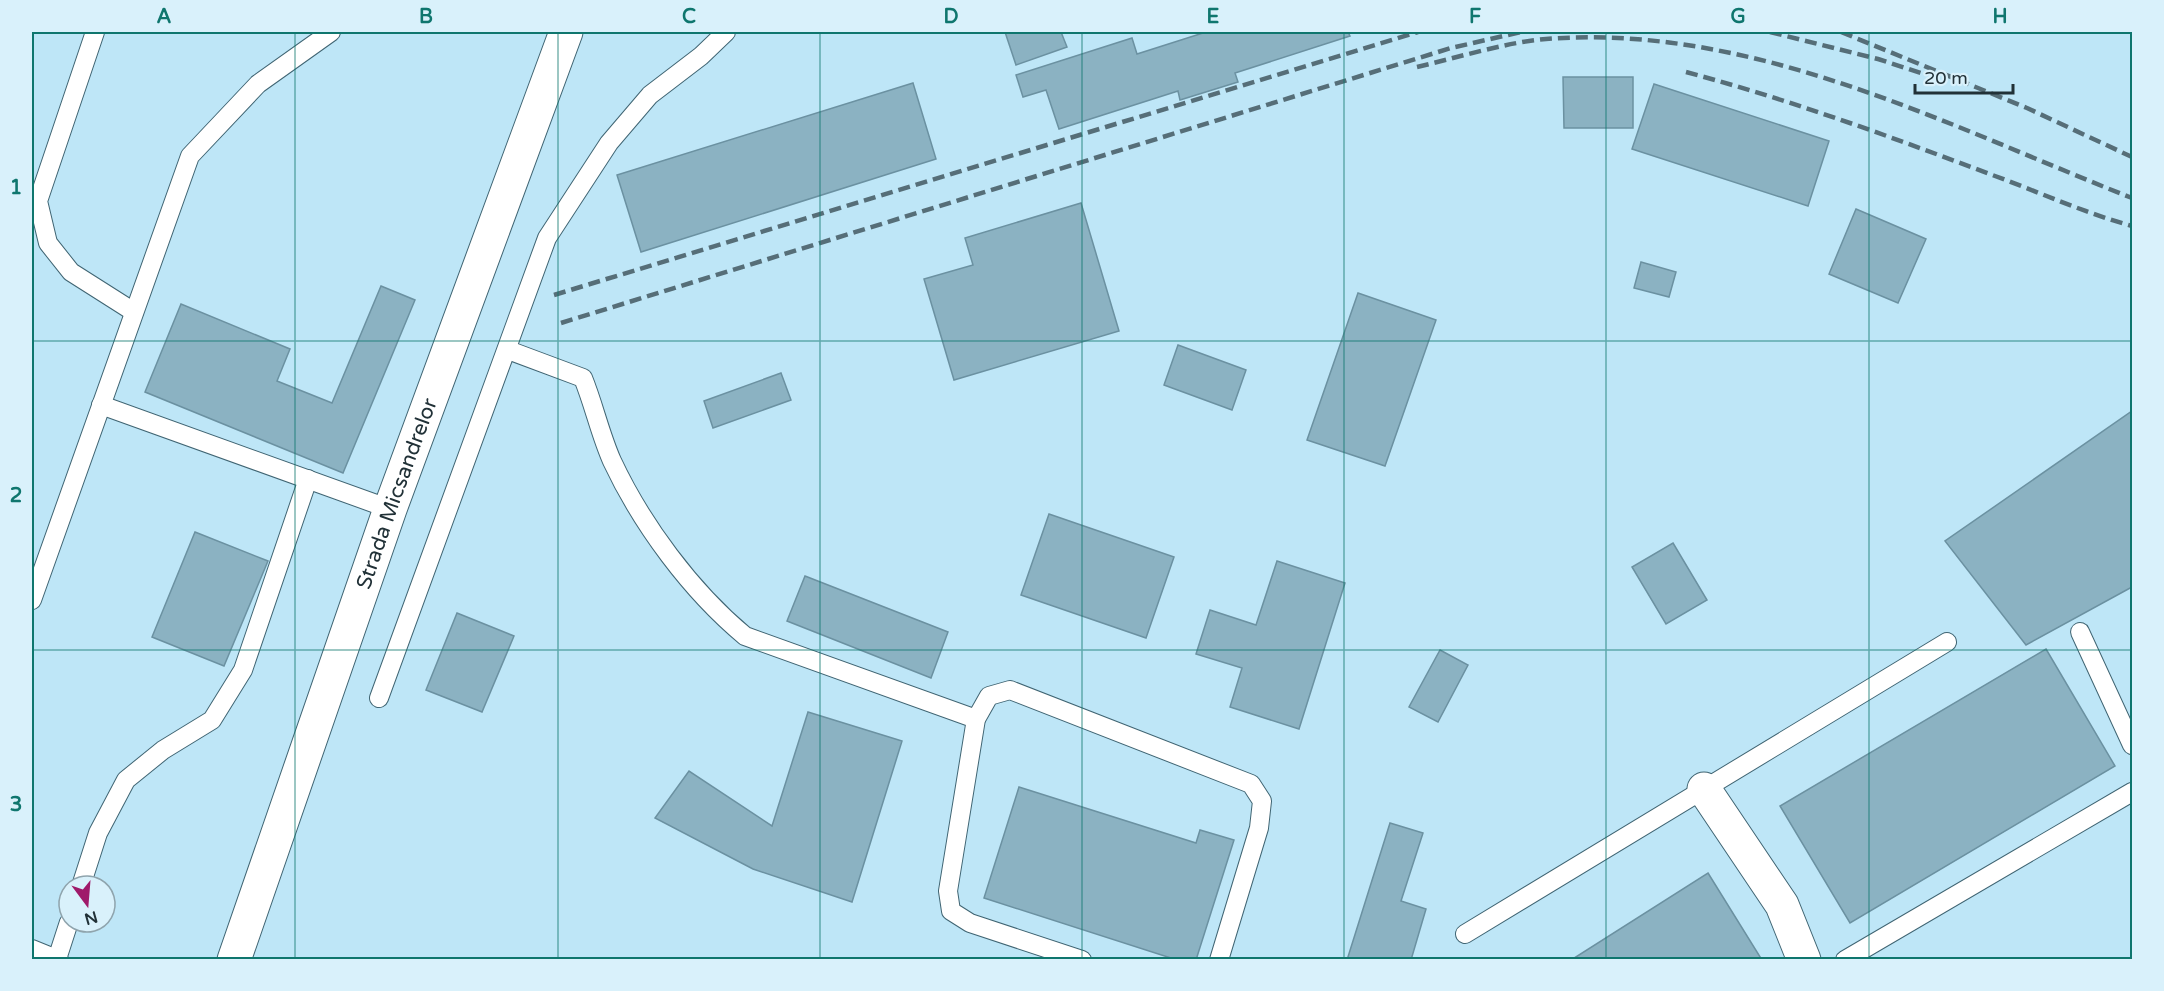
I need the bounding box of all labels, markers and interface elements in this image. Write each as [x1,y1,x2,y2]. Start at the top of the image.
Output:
text: A [157,5,172,29]
text: B [419,5,433,29]
text: C [682,5,696,29]
text: D [943,5,959,29]
text: E [1207,5,1220,29]
text: F [1469,5,1481,29]
text: G [1730,5,1746,29]
text: H [1992,5,2008,29]
scale bar [1915,57,2012,95]
text: 20 m [1924,67,1968,89]
text: 1 [10,176,22,200]
street label: Strada Micsandrelor [351,395,443,592]
text: 2 [10,484,22,508]
text: 3 [10,793,22,817]
north arrow [57,874,117,934]
text: N [82,906,100,929]

